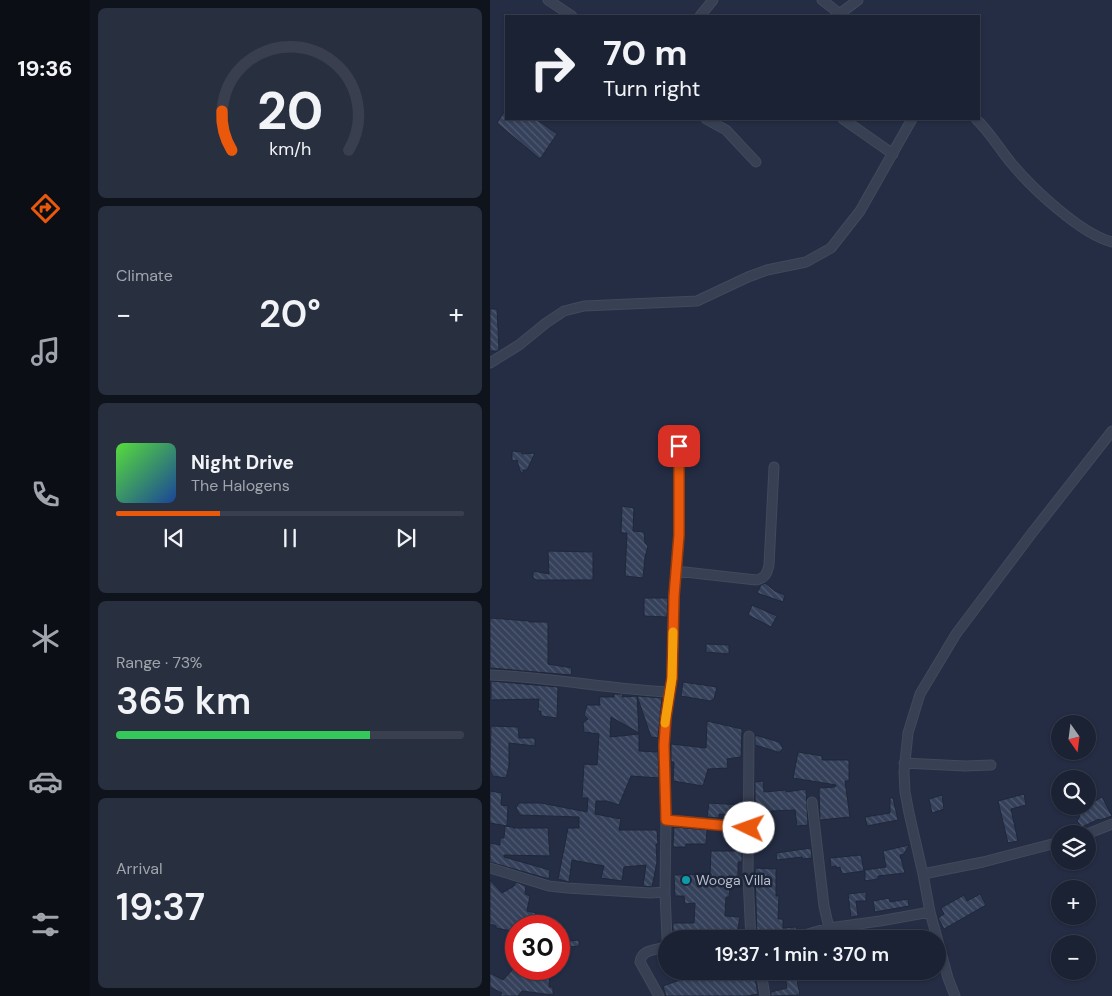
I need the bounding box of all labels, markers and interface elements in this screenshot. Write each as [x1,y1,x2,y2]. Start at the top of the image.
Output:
text: 70 m [603,30,687,76]
icon: right [520,35,585,100]
text: 19:36 [18,54,72,83]
text: Turn right [603,74,700,103]
text: 20 [257,77,323,145]
text: km/h [269,137,311,161]
icon: directions [28,191,63,226]
text: Climate [116,265,173,286]
text: 20° [259,289,321,339]
text: − [116,296,131,333]
text: + [449,296,464,333]
icon: music [28,334,63,369]
pin [658,425,700,467]
icon: arrive [665,432,693,460]
text: Night Drive [191,450,294,475]
text: The Halogens [191,475,290,496]
icon: phone [28,477,63,512]
icon: previous [160,524,188,552]
icon: pause [276,524,304,552]
icon: next [392,524,420,552]
icon: climate [28,621,63,656]
text: Range · 73% [116,652,202,673]
text: 365 km [116,676,251,726]
north arrow [1051,715,1096,760]
map controls [1051,715,1096,980]
icon: car [28,764,63,799]
button: search [1051,770,1096,815]
position arrow [722,801,774,853]
button: layers [1051,825,1096,870]
text: Arrival [116,858,163,879]
place label: Wooga Villa [696,871,771,889]
marker: Wooga Villa [680,874,692,886]
button: + [1051,880,1096,925]
text: 19:37 [116,882,205,932]
icon: filters [28,907,63,942]
speed limit sign: 30 [505,915,570,980]
button: − [1051,935,1096,980]
text: 19:37 · 1 min · 370 m [715,942,889,967]

